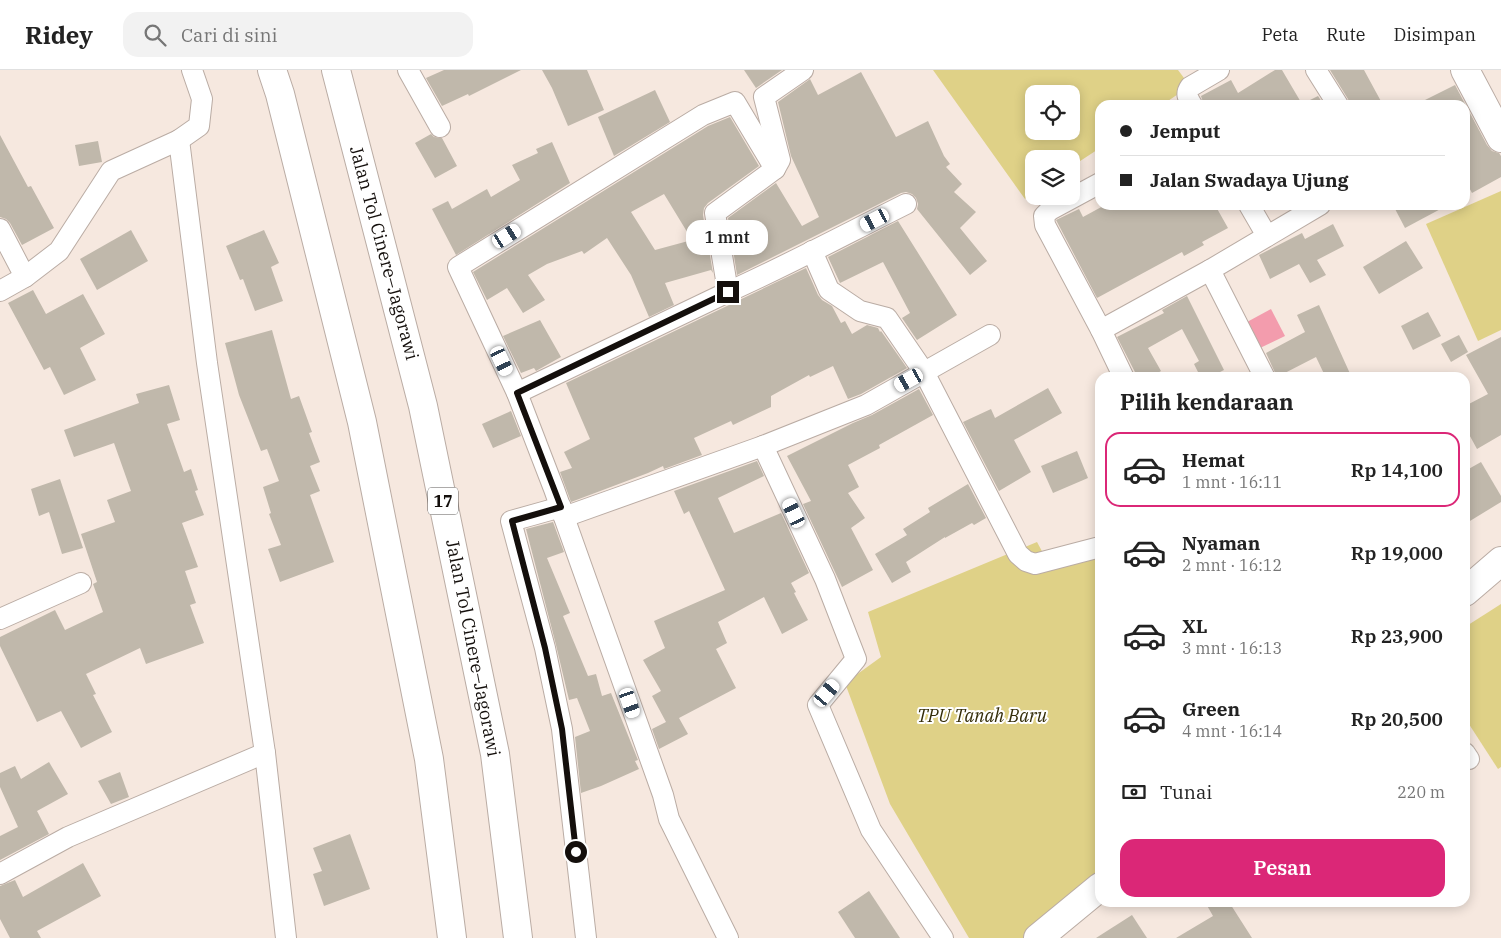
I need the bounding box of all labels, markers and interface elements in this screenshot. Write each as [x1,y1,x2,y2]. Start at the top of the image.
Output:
search box [123,12,473,57]
text: Ridey [25,19,93,51]
icon: search [141,21,169,49]
text: Cari di sini [181,23,278,47]
text: Peta [1262,23,1298,46]
text: Rute [1326,23,1365,46]
text: Disimpan [1393,23,1476,46]
map controls [1025,85,1080,205]
button: locate [1025,85,1080,140]
text: Jemput [1150,119,1220,143]
street label: Jalan Tol Cinere–Jagorawi [345,143,424,363]
button: layers [1025,150,1080,205]
text: Jalan Swadaya Ujung [1150,168,1349,192]
car [858,207,891,233]
callout: 1 mnt [687,220,769,254]
car [490,222,523,250]
text: 1 mnt [704,227,750,247]
route end [717,281,739,303]
car [488,344,515,378]
car [892,366,925,394]
text: Pilih kendaraan [1120,387,1294,416]
icon: car [1122,447,1167,492]
text: Hemat [1182,448,1245,472]
text: Rp 14,100 [1351,458,1443,482]
text: 1 mnt · 16:11 [1182,472,1282,492]
road number: 17 [428,488,458,514]
car [780,496,807,530]
icon: car [1122,530,1167,575]
text: Nyaman [1182,531,1260,555]
street label: Jalan Tol Cinere–Jagorawi [441,537,506,759]
text: Rp 19,000 [1351,541,1443,565]
text: 2 mnt · 16:12 [1182,555,1282,575]
icon: car [1122,613,1167,658]
text: XL [1182,614,1208,638]
text: Rp 23,900 [1351,624,1443,648]
text: 3 mnt · 16:13 [1182,638,1282,658]
car [811,677,842,709]
car [618,686,641,720]
icon: car [1122,696,1167,741]
text: Green [1182,697,1240,721]
park label: TPU Tanah Baru [917,704,1048,727]
text: Rp 20,500 [1351,707,1443,731]
text: 4 mnt · 16:14 [1182,721,1282,741]
icon: cash [1120,778,1148,806]
text: Tunai [1160,780,1212,804]
text: 220 m [1397,782,1445,802]
button: Pesan [1120,839,1445,897]
route start [565,841,587,863]

